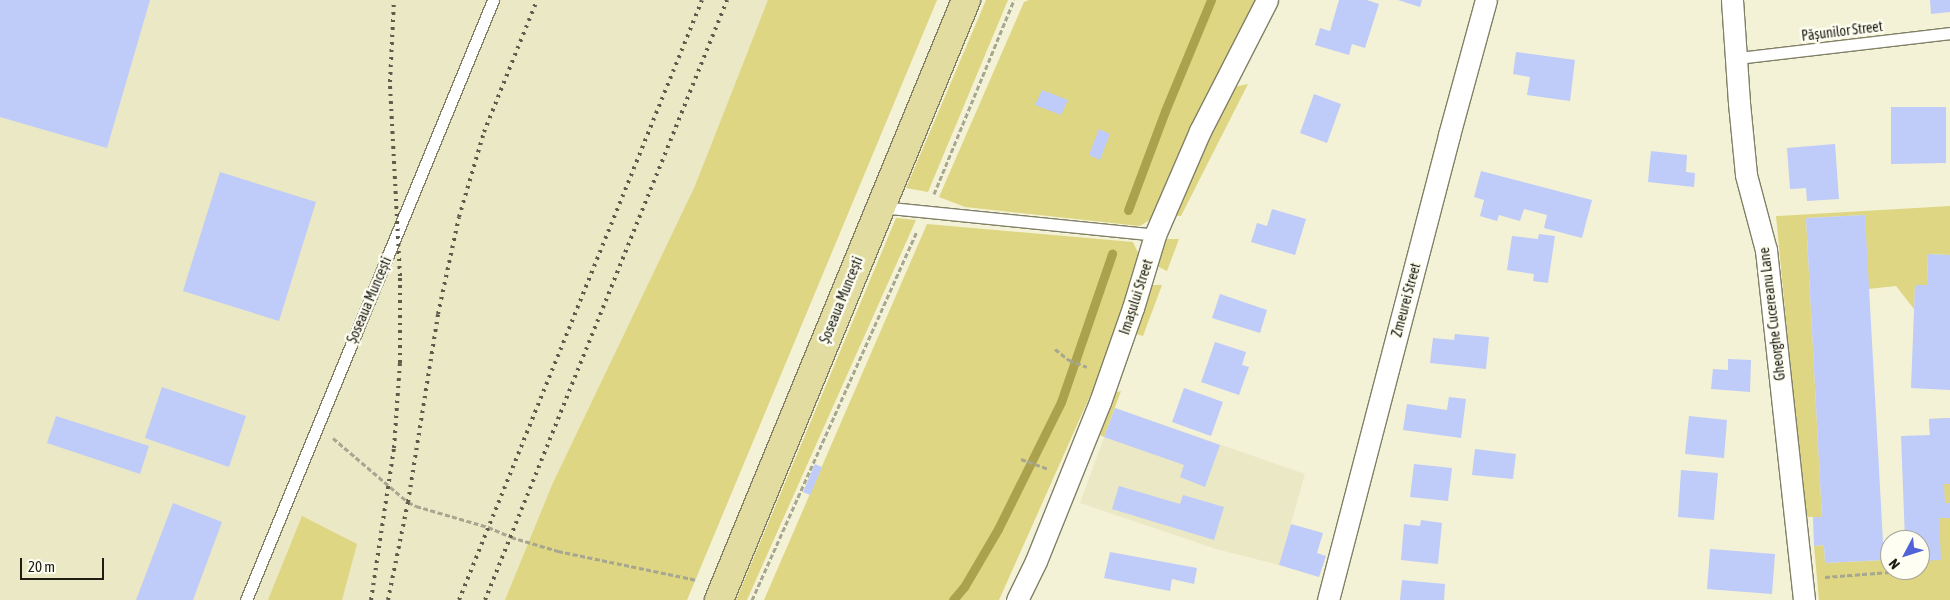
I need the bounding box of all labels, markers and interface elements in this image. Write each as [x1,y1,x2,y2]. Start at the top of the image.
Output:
street label: Pășunilor Street [1800,18,1884,44]
street label: Gheorghe Cucereanu Lane [1755,246,1789,382]
street label: Șoseaua Muncești [343,254,395,346]
street label: Șoseaua Muncești [816,254,866,346]
street label: Imașului Street [1116,257,1156,337]
street label: Zmeurei Street [1388,261,1424,339]
north arrow [1880,530,1930,580]
scale bar [22,548,106,580]
text: N [1885,556,1903,572]
text: 20 m [28,558,55,575]

